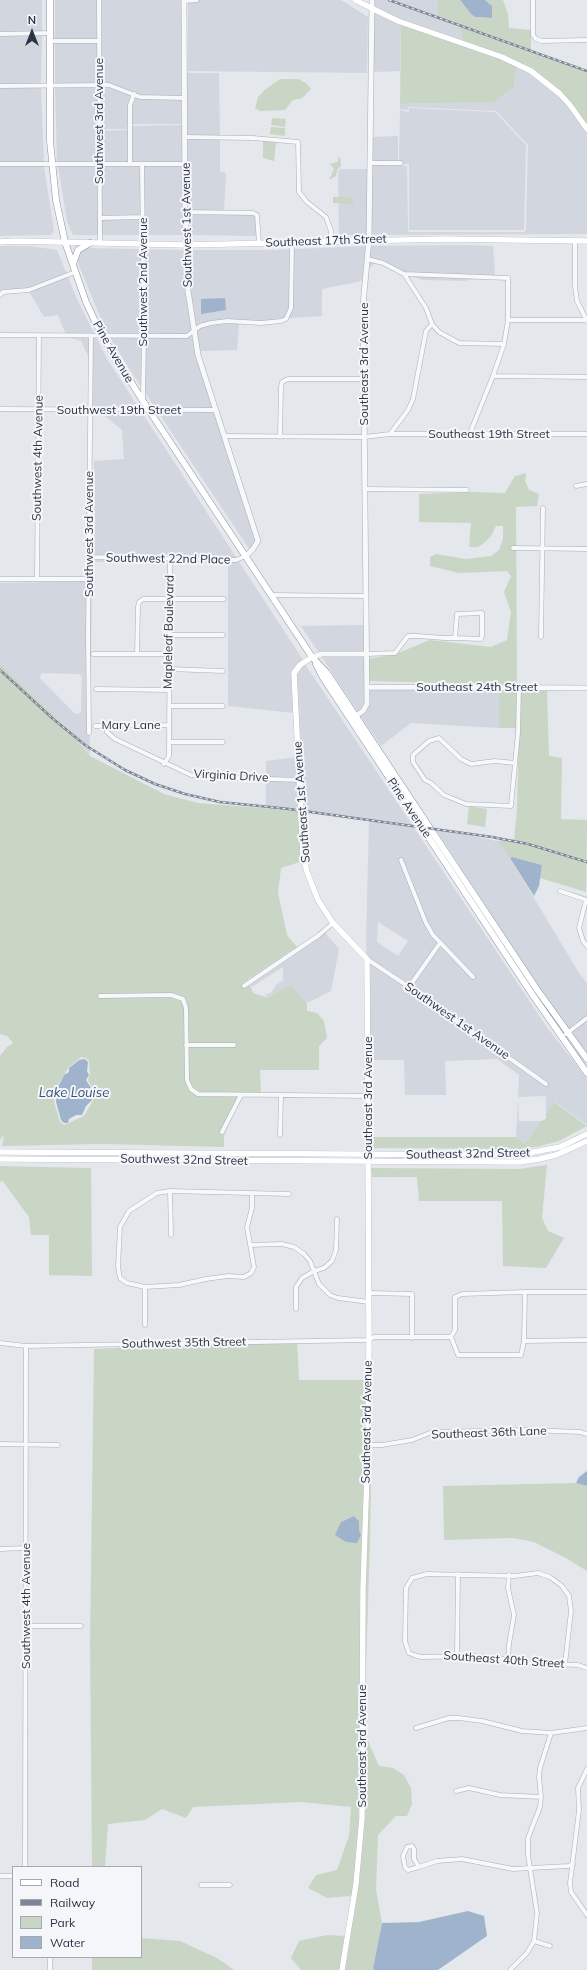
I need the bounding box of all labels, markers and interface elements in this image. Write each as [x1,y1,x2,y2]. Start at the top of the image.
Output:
north arrow [12,12,52,52]
text: N [28,13,36,27]
street label: Southwest 3rd Avenue [92,58,106,184]
street label: Southwest 1st Avenue [179,163,195,287]
street label: Southwest 2nd Avenue [136,218,150,346]
street label: Southeast 17th Street [265,232,387,250]
street label: Southeast 3rd Avenue [357,302,371,426]
street label: Pine Avenue [89,318,137,386]
street label: Southwest 4th Avenue [30,395,46,521]
street label: Southwest 19th Street [57,403,181,417]
street label: Southeast 19th Street [428,427,550,441]
street label: Southwest 3rd Avenue [82,471,96,597]
street label: Southwest 22nd Place [106,551,230,567]
street label: Mapleleaf Boulevard [161,575,177,689]
street label: Southeast 24th Street [416,680,538,694]
street label: Mary Lane [101,718,161,732]
street label: Southeast 1st Avenue [291,741,313,863]
street label: Virginia Drive [193,767,269,785]
street label: Pine Avenue [384,775,434,841]
street label: Southwest 1st Avenue [402,979,512,1063]
street label: Southeast 3rd Avenue [361,1036,375,1160]
water label: Lake Louise [39,1085,109,1101]
street label: Southeast 32nd Street [406,1146,530,1162]
street label: Southwest 32nd Street [120,1152,248,1168]
street label: Southwest 35th Street [122,1335,246,1351]
street label: Southeast 3rd Avenue [359,1360,375,1484]
street label: Southeast 36th Lane [431,1424,547,1442]
street label: Southwest 4th Avenue [19,1543,33,1669]
street label: Southeast 40th Street [443,1649,565,1671]
street label: Southeast 3rd Avenue [355,1684,369,1808]
legend [12,1866,142,1958]
text: Road [50,1875,79,1890]
text: Railway [50,1895,95,1910]
text: Park [50,1915,75,1930]
text: Water [50,1935,85,1950]

